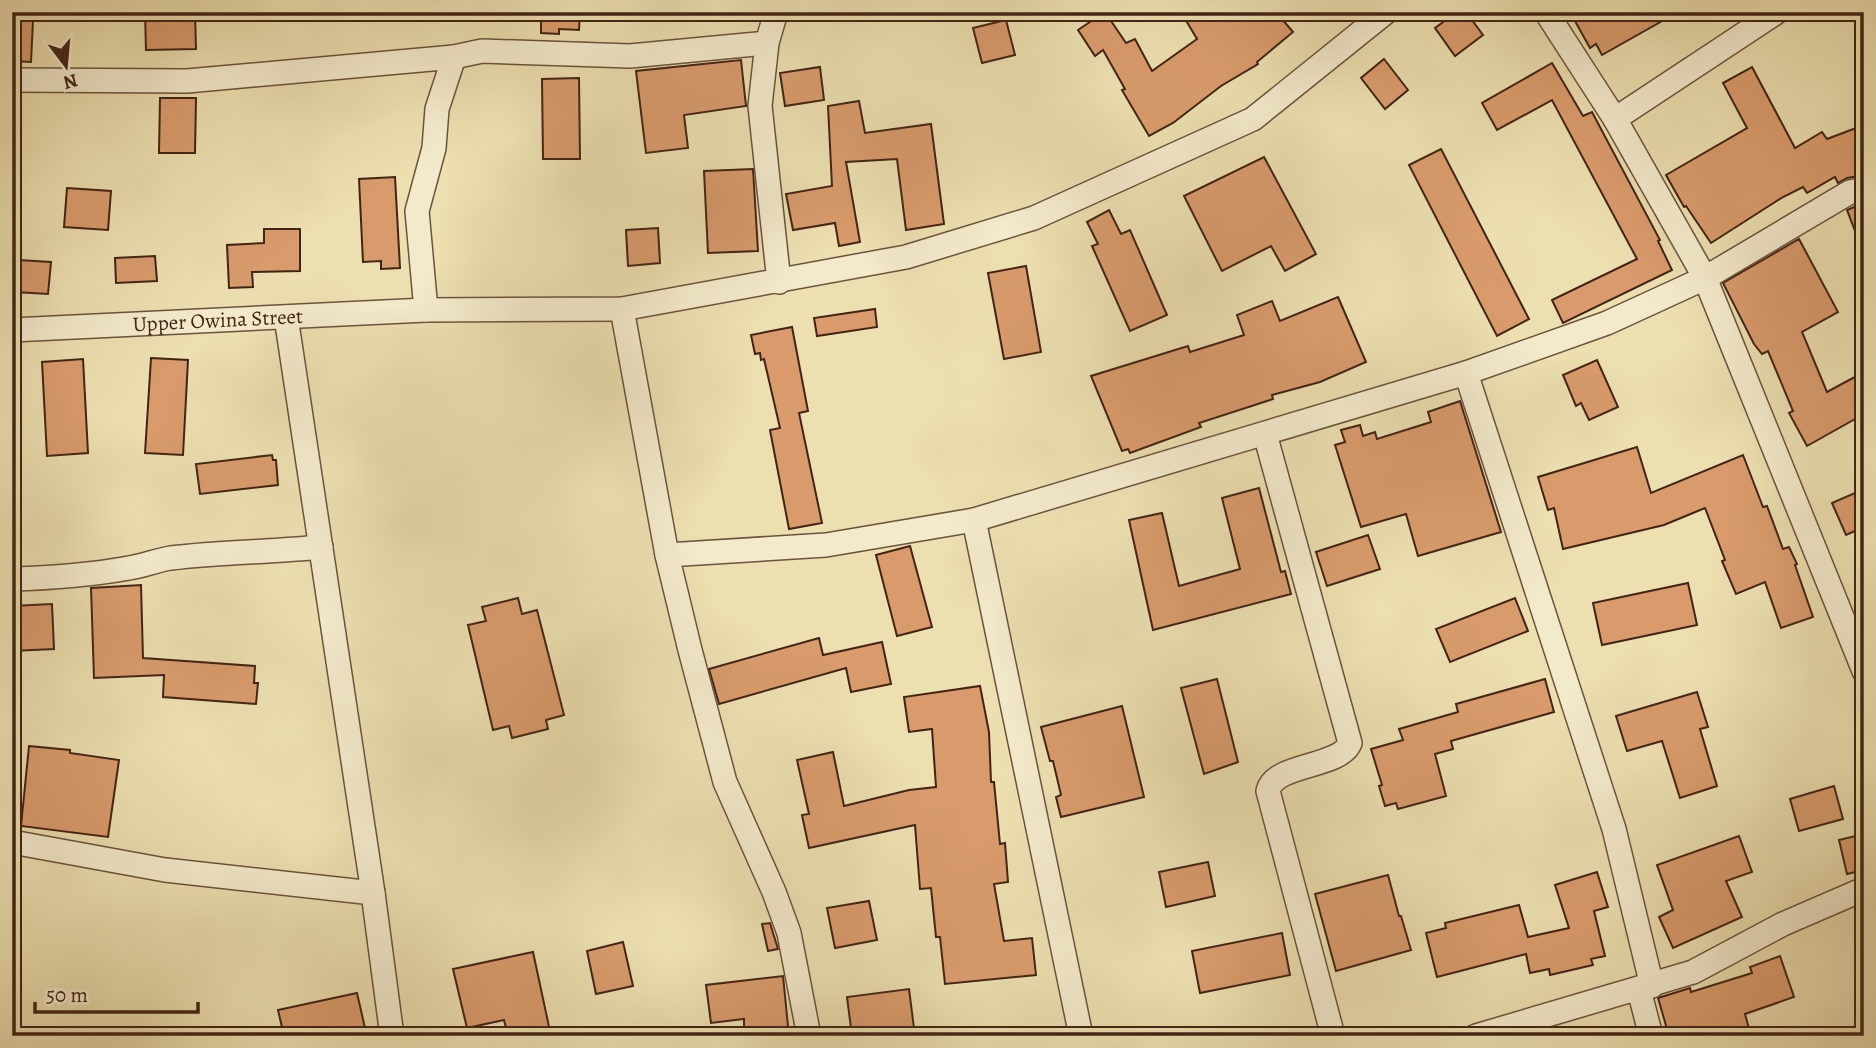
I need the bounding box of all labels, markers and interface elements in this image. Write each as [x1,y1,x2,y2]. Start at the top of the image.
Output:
north arrow [32,32,102,102]
text: N [60,67,81,96]
street label: Upper Owina Street [132,302,304,338]
scale bar [35,971,198,1015]
text: 50 m [46,981,88,1009]

